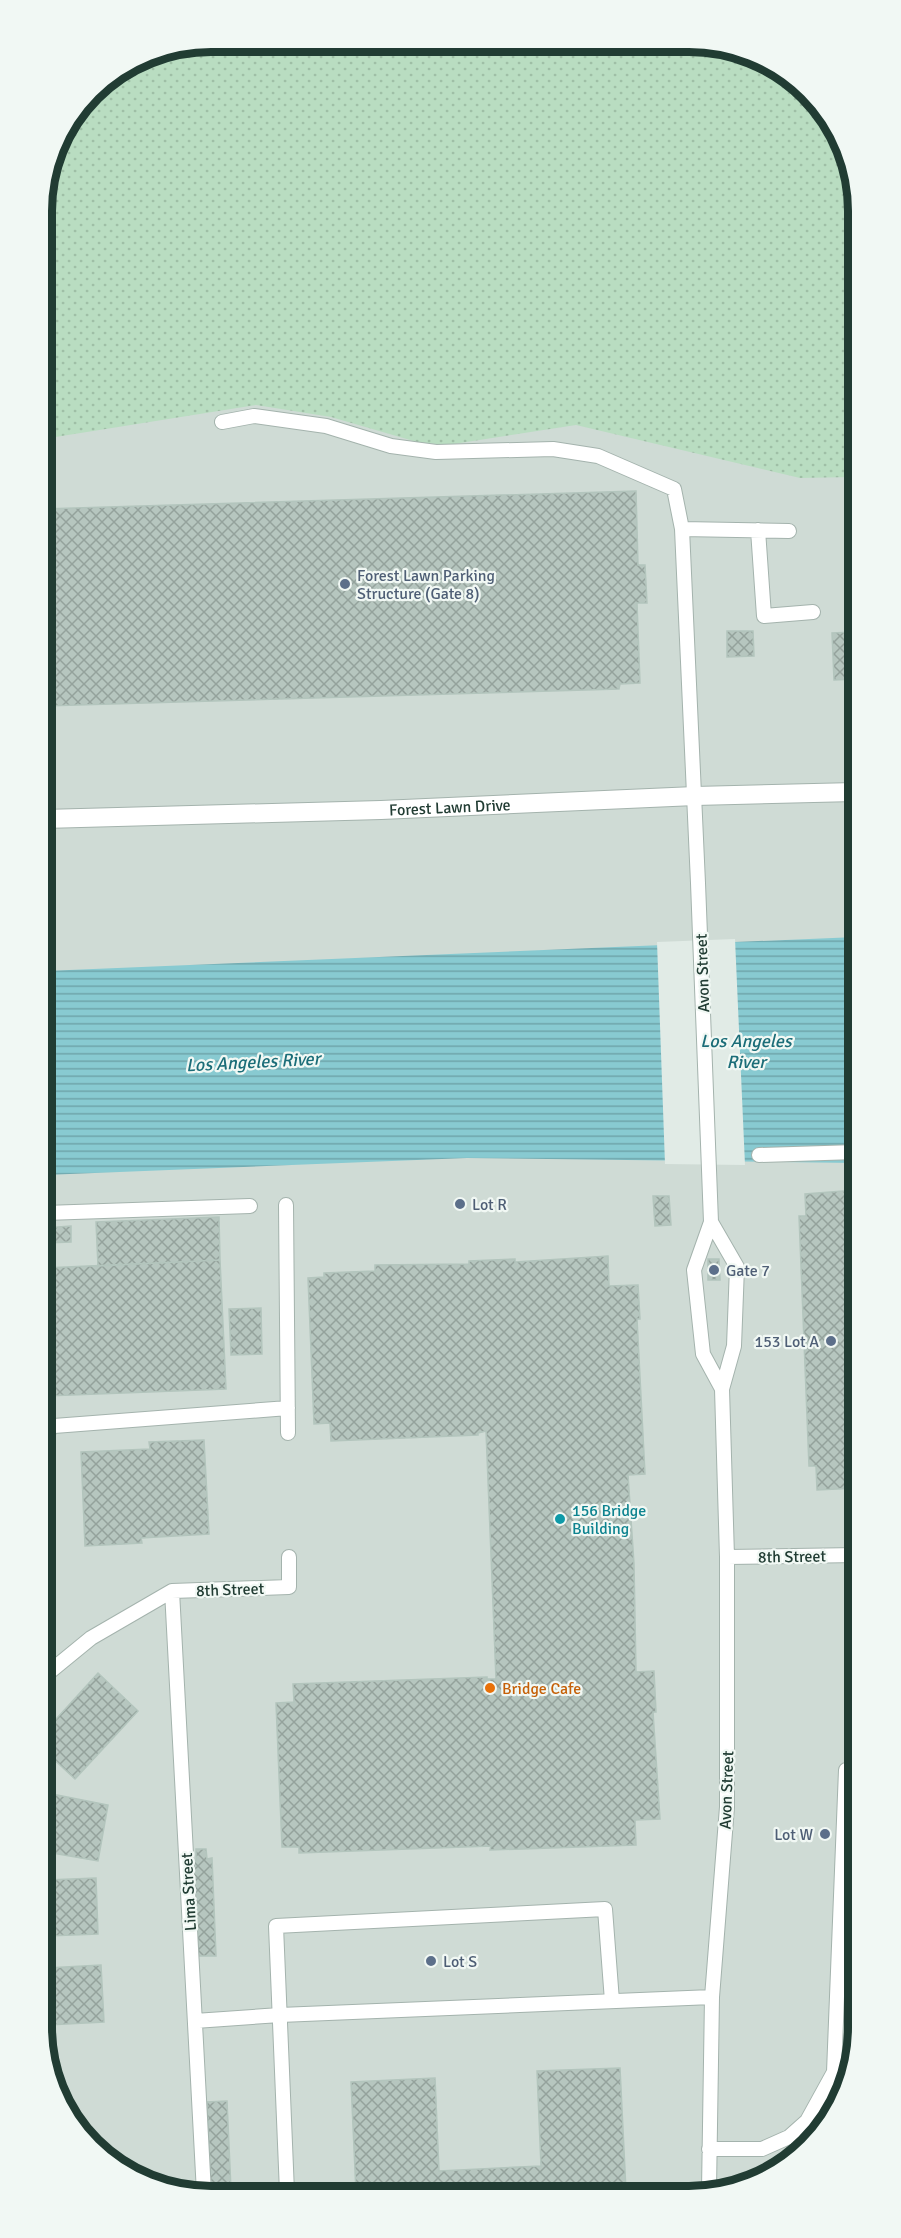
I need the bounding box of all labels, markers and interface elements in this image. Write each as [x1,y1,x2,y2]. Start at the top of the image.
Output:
place label: Forest Lawn Parking Structure (Gate 8) [357,566,495,604]
marker: Forest Lawn Parking Structure (Gate 8) [338,577,352,591]
street label: Forest Lawn Drive [389,795,511,821]
street label: Avon Street [692,933,714,1013]
water label: Los Angeles River [700,1030,794,1073]
water label: Los Angeles River [185,1047,323,1077]
place label: Lot R [472,1195,507,1215]
marker: Lot R [453,1197,467,1211]
place label: Gate 7 [726,1261,770,1281]
marker: Gate 7 [707,1263,721,1277]
place label: 153 Lot A [755,1332,819,1352]
marker: 153 Lot A [824,1334,838,1348]
place label: 156 Bridge Building [572,1501,646,1539]
marker: 156 Bridge Building [553,1512,567,1526]
street label: 8th Street [758,1546,827,1568]
street label: 8th Street [196,1579,265,1601]
place label: Bridge Cafe [502,1679,581,1699]
marker: Bridge Cafe [483,1681,497,1695]
street label: Avon Street [716,1750,738,1830]
place label: Lot W [774,1825,813,1845]
marker: Lot W [818,1827,832,1841]
street label: Lima Street [177,1852,201,1932]
place label: Lot S [443,1952,477,1972]
marker: Lot S [424,1954,438,1968]

